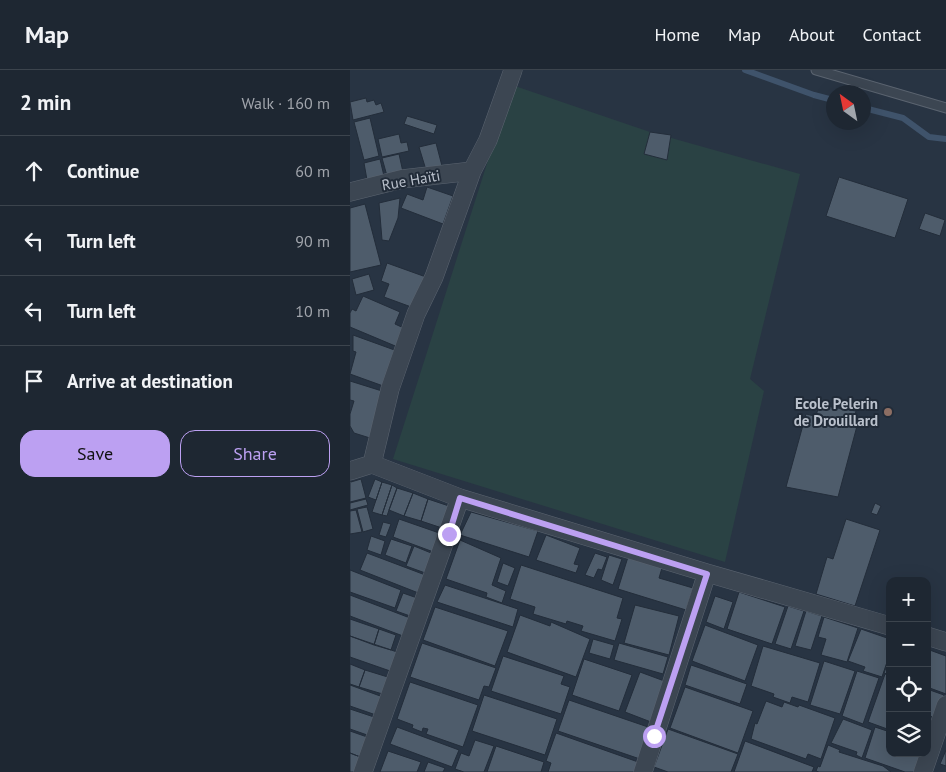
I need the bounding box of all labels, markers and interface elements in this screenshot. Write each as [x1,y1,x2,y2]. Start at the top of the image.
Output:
text: Map [25,19,69,50]
text: Home [654,23,700,46]
text: Map [728,23,761,46]
text: About [789,23,835,46]
text: Contact [863,23,921,46]
north arrow [826,85,871,130]
text: 2 min [20,89,71,116]
text: Walk · 160 m [241,93,330,113]
icon: ahead [20,157,48,185]
text: Continue [67,159,139,183]
text: 60 m [295,161,330,181]
street label: Rue Haïti [380,166,442,194]
icon: left [20,227,48,255]
text: Turn left [67,229,136,253]
text: 90 m [295,231,330,251]
icon: left [20,297,48,325]
text: Turn left [67,299,136,323]
text: 10 m [295,301,330,321]
icon: arrive [20,367,48,395]
text: Arrive at destination [67,369,233,393]
place label: Ecole Pelerin de Drouillard [794,394,878,430]
marker: Ecole Pelerin de Drouillard [882,406,894,418]
button: Save [20,430,170,477]
button: Share [180,430,330,477]
route end [438,523,461,546]
map controls [886,577,931,757]
button: + [886,577,931,622]
button: − [886,622,931,667]
button: locate [886,667,931,712]
button: layers [886,712,931,757]
route start [643,725,666,748]

